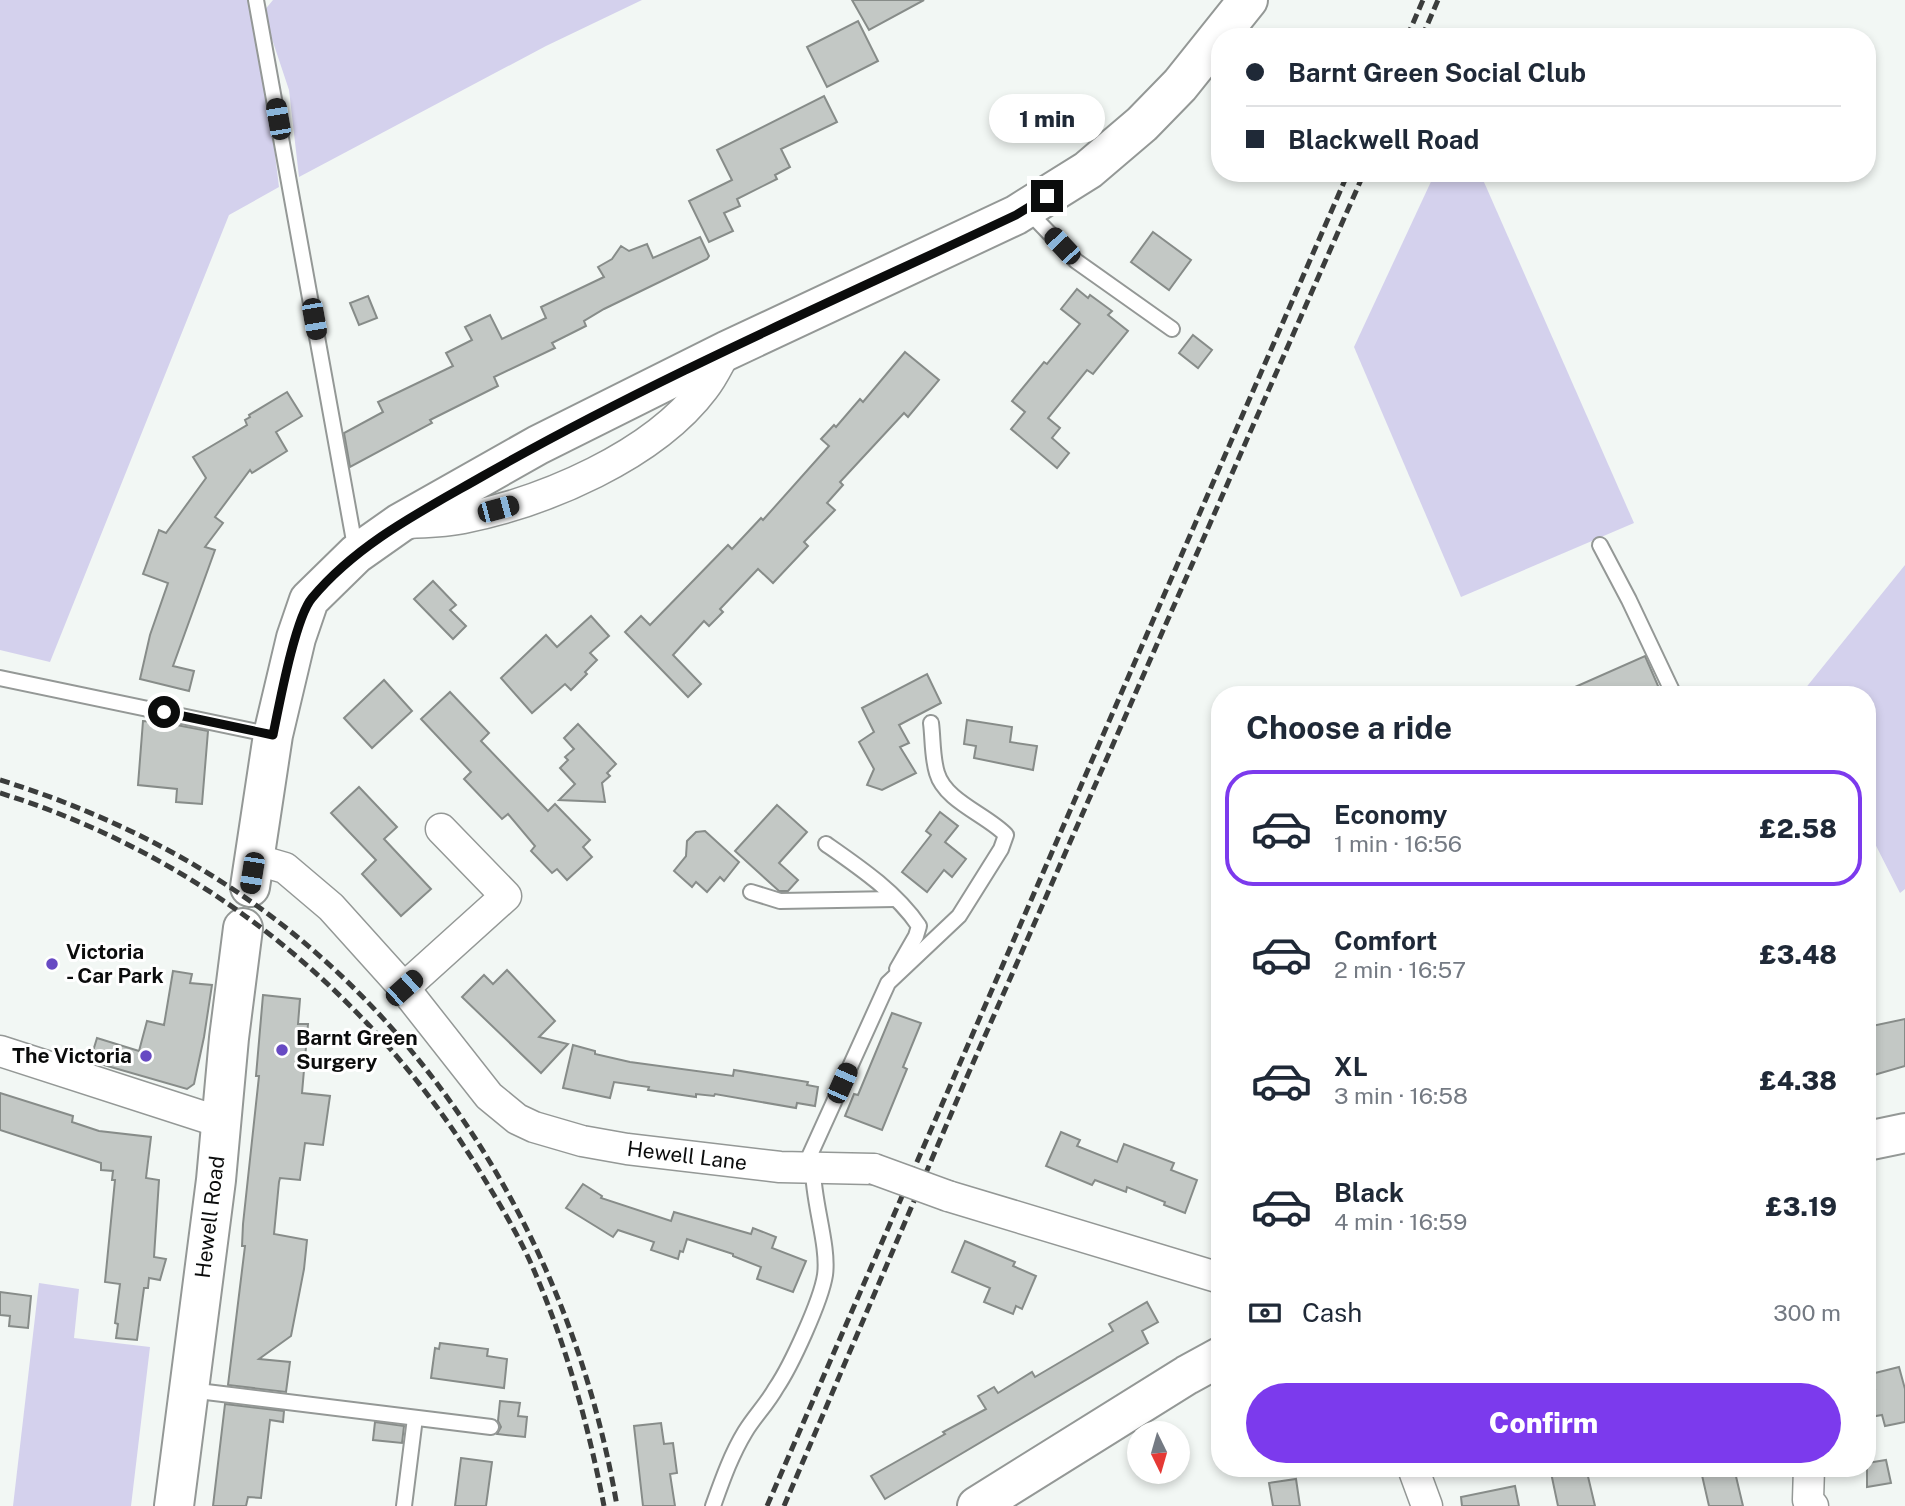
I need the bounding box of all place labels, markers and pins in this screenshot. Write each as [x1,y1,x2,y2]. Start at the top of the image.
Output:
place label: Victoria - Car Park [66,939,164,988]
marker: Victoria - Car Park [44,956,60,972]
place label: Barnt Green Surgery [296,1025,418,1074]
marker: Barnt Green Surgery [274,1042,290,1058]
place label: The Victoria [12,1043,132,1068]
marker: The Victoria [138,1048,154,1064]

